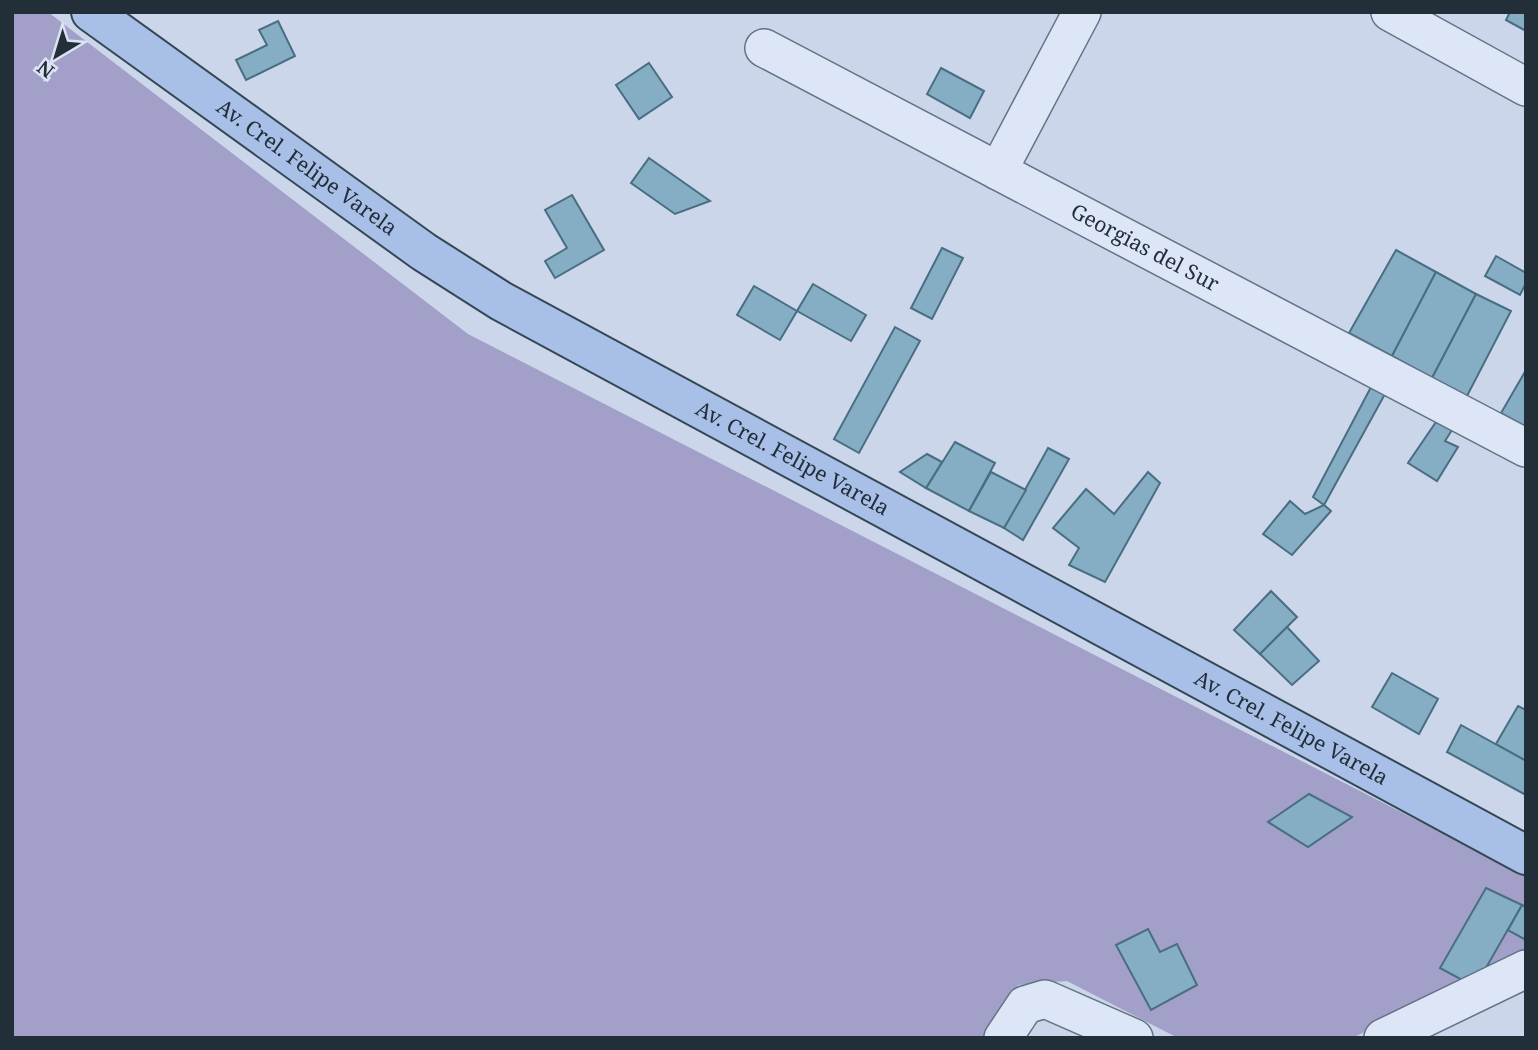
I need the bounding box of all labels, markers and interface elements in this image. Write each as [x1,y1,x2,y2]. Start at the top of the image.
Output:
north arrow [21,21,91,91]
text: N [32,55,59,84]
street label: Av. Crel. Felipe Varela [211,92,403,241]
street label: Georgias del Sur [1066,196,1224,298]
street label: Av. Crel. Felipe Varela [691,394,895,521]
street label: Av. Crel. Felipe Varela [1190,664,1393,791]

